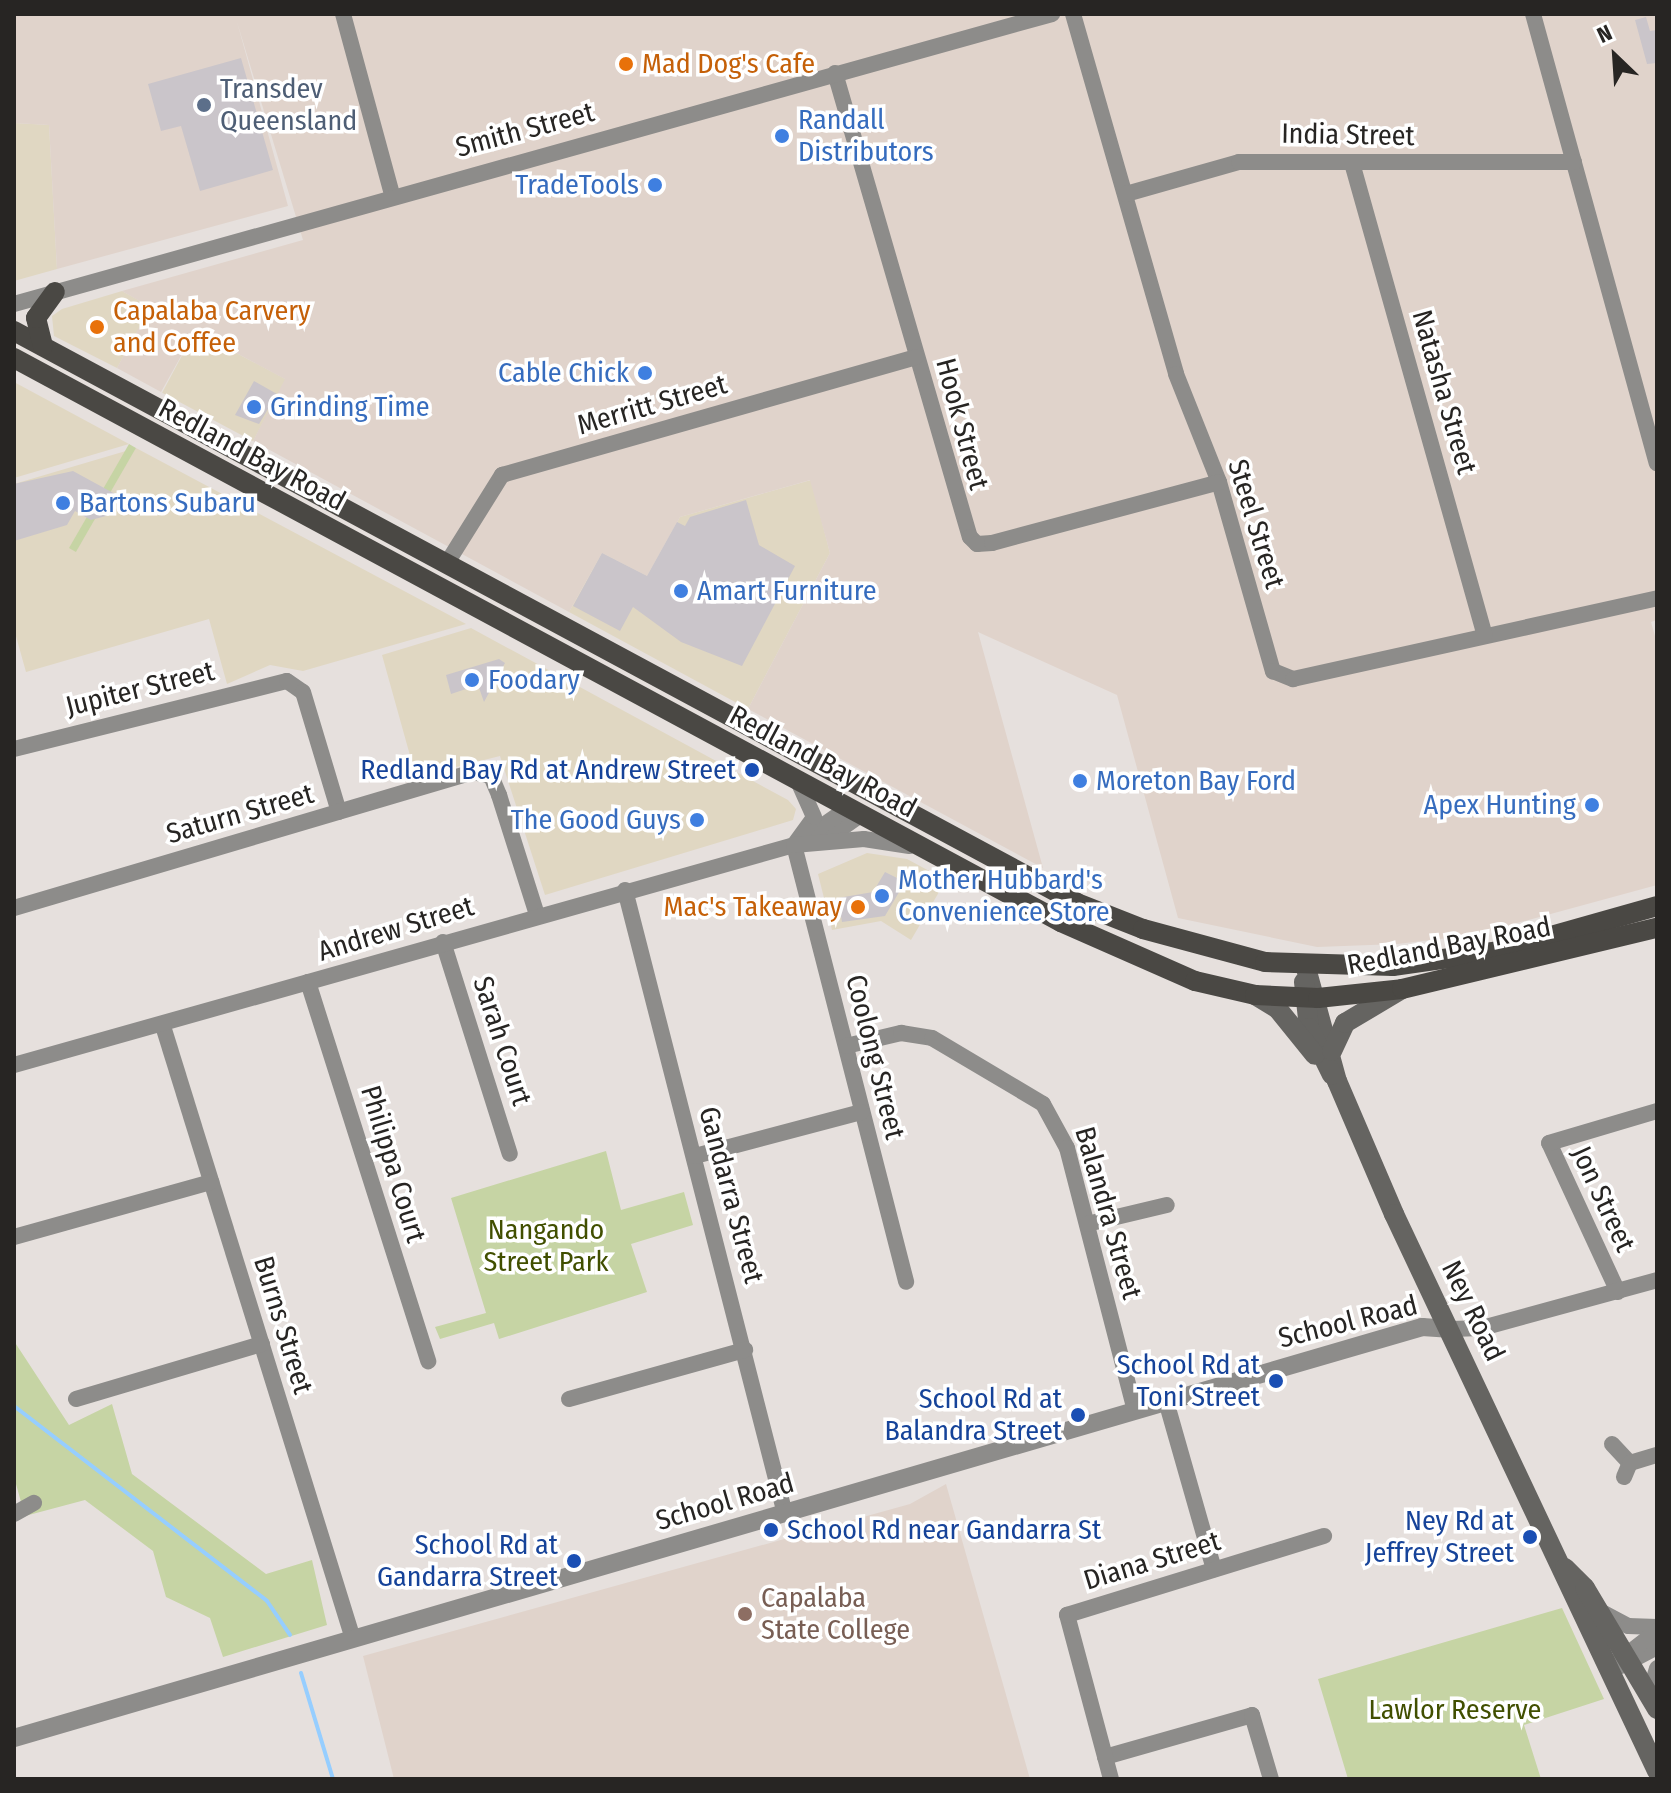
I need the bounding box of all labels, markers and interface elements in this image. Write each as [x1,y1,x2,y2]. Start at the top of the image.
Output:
north arrow [1575,16,1655,96]
text: N [1593,19,1616,49]
place label: Mad Dog's Cafe [642,47,815,81]
marker: Mad Dog's Cafe [617,55,635,73]
place label: Transdev Queensland [220,72,357,138]
street label: Smith Street [452,95,598,165]
marker: Transdev Queensland [195,96,213,114]
place label: Randall Distributors [798,103,934,169]
street label: India Street [1281,117,1415,153]
marker: Randall Distributors [773,127,791,145]
place label: TradeTools [515,168,639,202]
marker: TradeTools [646,176,664,194]
place label: Capalaba Carvery and Coffee [113,294,311,360]
street label: Natasha Street [1405,306,1483,478]
marker: Capalaba Carvery and Coffee [88,318,106,336]
street label: Hook Street [928,354,996,494]
place label: Cable Chick [498,356,629,390]
marker: Cable Chick [636,364,654,382]
street label: Merritt Street [573,368,731,442]
place label: Grinding Time [270,390,430,424]
street label: Redland Bay Road [153,392,351,518]
marker: Grinding Time [245,398,263,416]
street label: Steel Street [1220,455,1292,593]
place label: Bartons Subaru [79,486,256,520]
marker: Bartons Subaru [54,494,72,512]
place label: Amart Furniture [697,574,877,608]
marker: Amart Furniture [672,582,690,600]
street label: Jupiter Street [62,654,218,724]
place label: Foodary [488,663,580,697]
marker: Foodary [463,671,481,689]
street label: Redland Bay Road [724,699,922,825]
place label: Redland Bay Rd at Andrew Street [360,753,736,787]
marker: Redland Bay Rd at Andrew Street [743,761,761,779]
place label: Moreton Bay Ford [1096,764,1296,798]
marker: Moreton Bay Ford [1071,772,1089,790]
street label: Saturn Street [163,777,317,851]
place label: Apex Hunting [1423,788,1576,822]
marker: Apex Hunting [1583,796,1601,814]
place label: The Good Guys [511,803,681,837]
marker: The Good Guys [688,811,706,829]
place label: Mother Hubbard's Convenience Store [898,863,1110,929]
marker: Mother Hubbard's Convenience Store [873,887,891,905]
street label: Andrew Street [314,889,478,969]
place label: Mac's Takeaway [663,890,842,924]
marker: Mac's Takeaway [849,898,867,916]
street label: Redland Bay Road [1344,910,1554,982]
street label: Coolong Street [838,971,912,1143]
street label: Sarah Court [465,972,539,1110]
street label: Philippa Court [353,1082,433,1246]
street label: Gandarra Street [691,1103,771,1287]
street label: Balandra Street [1067,1123,1149,1303]
street label: Jon Street [1564,1141,1642,1257]
park label: Nangando Street Park [483,1213,609,1279]
street label: Burns Street [246,1252,320,1398]
street label: Ney Road [1434,1255,1512,1367]
street label: School Road [1275,1289,1421,1355]
place label: School Rd at Toni Street [1117,1348,1260,1414]
marker: School Rd at Toni Street [1267,1372,1285,1390]
place label: School Rd at Balandra Street [884,1382,1062,1448]
marker: School Rd at Balandra Street [1069,1406,1087,1424]
street label: School Road [652,1466,798,1538]
place label: Ney Rd at Jeffrey Street [1365,1504,1514,1570]
place label: School Rd near Gandarra St [787,1513,1101,1547]
marker: School Rd near Gandarra St [762,1521,780,1539]
street label: Diana Street [1080,1524,1224,1598]
place label: School Rd at Gandarra Street [377,1528,558,1594]
marker: Ney Rd at Jeffrey Street [1521,1528,1539,1546]
marker: School Rd at Gandarra Street [565,1552,583,1570]
place label: Capalaba State College [761,1581,910,1647]
marker: Capalaba State College [736,1605,754,1623]
park label: Lawlor Reserve [1369,1693,1541,1727]

